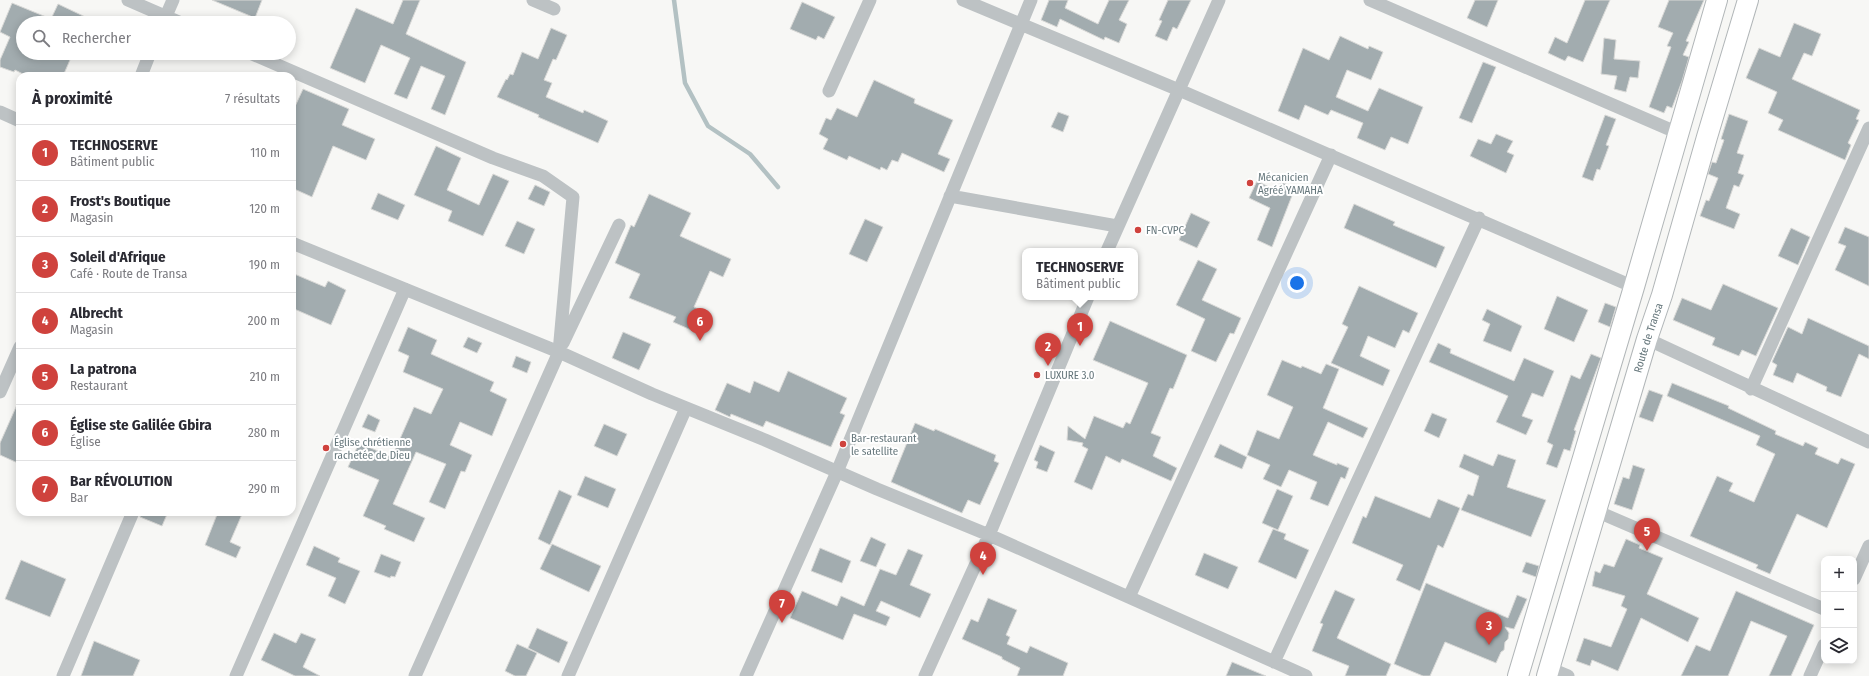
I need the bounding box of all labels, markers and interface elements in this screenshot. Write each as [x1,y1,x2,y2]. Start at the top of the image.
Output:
search box [16,16,296,60]
icon: search [30,27,52,49]
text: Rechercher [62,29,131,47]
text: À proximité [32,88,113,109]
text: 7 résultats [225,91,280,106]
text: TECHNOSERVE [70,136,158,154]
text: 1 [42,145,48,160]
text: 110 m [250,145,280,160]
text: Bâtiment public [70,154,155,169]
place label: Mécanicien Agréé YAMAHA [1258,171,1323,197]
marker: Mécanicien Agréé YAMAHA [1245,178,1255,188]
text: Frost's Boutique [70,192,171,210]
text: 2 [42,201,48,216]
text: 120 m [249,201,280,216]
text: Magasin [70,210,113,225]
place label: FN-CVPC [1146,224,1184,237]
marker: FN-CVPC [1133,225,1143,235]
text: Soleil d'Afrique [70,248,166,266]
popup [1022,248,1138,300]
text: 3 [42,257,48,272]
text: 190 m [249,257,280,272]
text: TECHNOSERVE [1036,258,1124,276]
text: Café · Route de Transa [70,266,187,281]
your location [1287,273,1307,293]
text: Bâtiment public [1036,276,1121,291]
street label: Route de Transa [1631,301,1665,374]
text: Albrecht [70,304,123,322]
pin: 6 [687,308,713,341]
text: 4 [42,313,48,328]
text: 200 m [248,313,280,328]
pin: 1 [1067,313,1093,346]
text: Magasin [70,322,113,337]
pin: 2 [1035,333,1061,366]
text: La patrona [70,360,137,378]
text: 5 [42,369,48,384]
text: 210 m [250,369,280,384]
place label: LUXURE 3.0 [1045,369,1095,382]
marker: LUXURE 3.0 [1032,370,1042,380]
text: Restaurant [70,378,128,393]
text: Église ste Galilée Gbira [70,416,212,434]
text: 6 [42,425,48,440]
text: 280 m [248,425,280,440]
place label: Bar-restaurant le satellite [851,432,917,458]
text: Église [70,434,101,449]
place label: Église chrétienne rachetée de Dieu [334,435,411,462]
marker: Bar-restaurant le satellite [838,439,848,449]
marker: Église chrétienne rachetée de Dieu [321,443,331,453]
text: Bar RÉVOLUTION [70,472,173,490]
text: 7 [42,481,48,496]
text: 290 m [248,481,280,496]
text: Bar [70,490,88,505]
pin: 5 [1634,518,1660,551]
pin: 4 [970,542,996,575]
map controls [1821,556,1857,664]
button: + [1821,556,1857,592]
pin: 7 [769,590,795,623]
button: − [1821,592,1857,628]
pin: 3 [1476,612,1502,645]
button: layers [1821,628,1857,664]

